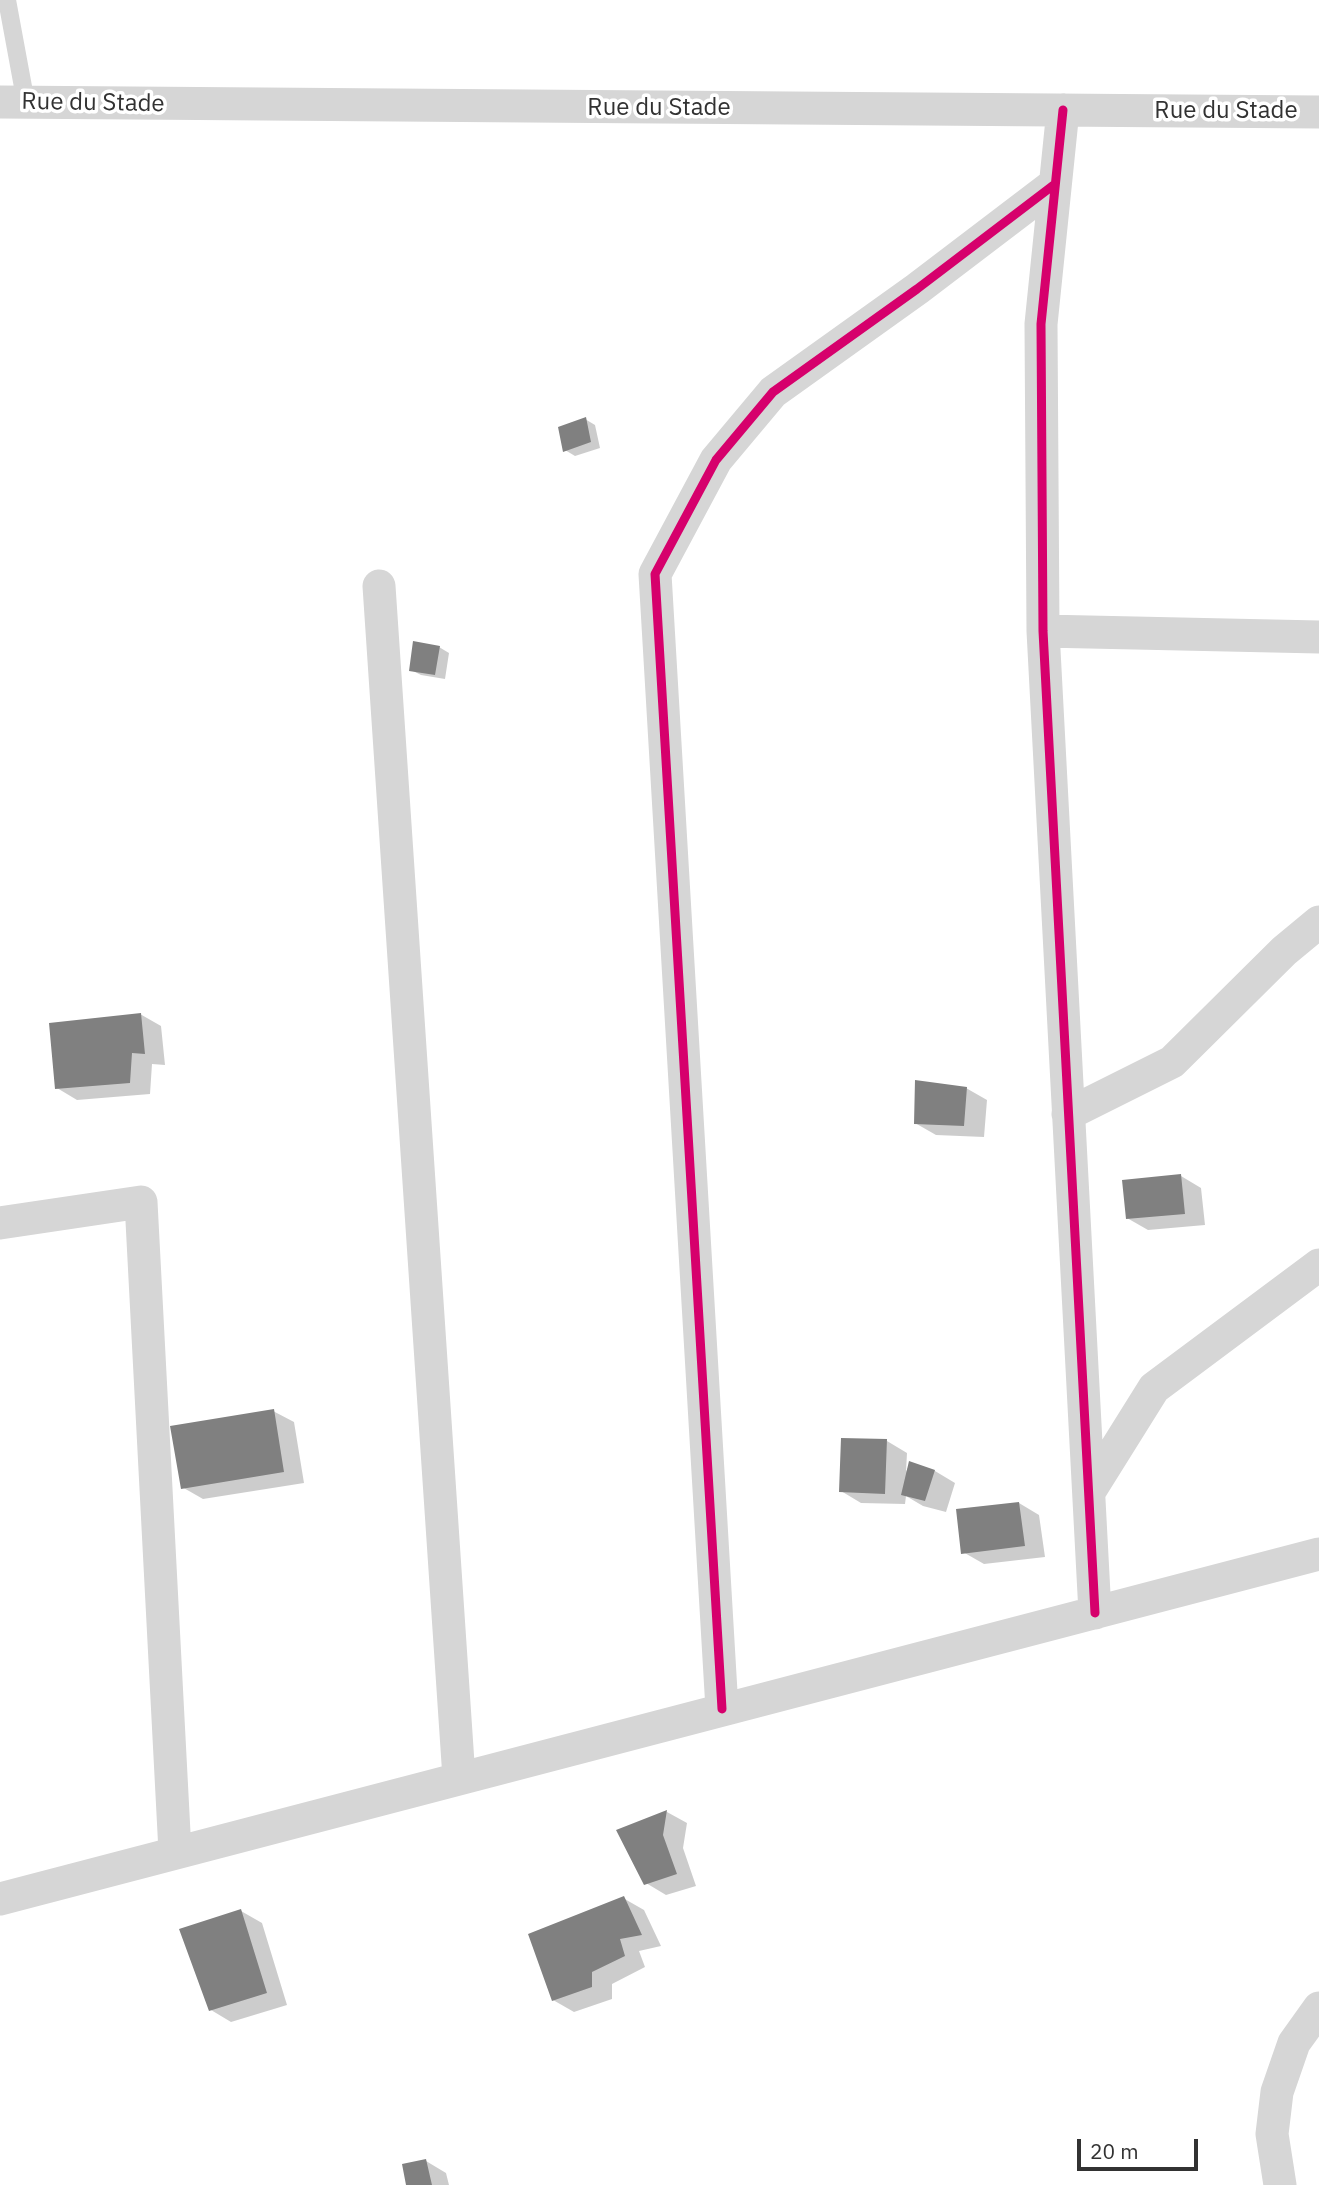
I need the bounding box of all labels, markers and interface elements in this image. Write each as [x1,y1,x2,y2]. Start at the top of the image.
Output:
street label: Rue du Stade [21,87,165,119]
street label: Rue du Stade [587,94,731,122]
street label: Rue du Stade [1154,97,1298,125]
scale bar [1081,2126,1202,2170]
text: 20 m [1090,2137,1139,2165]

